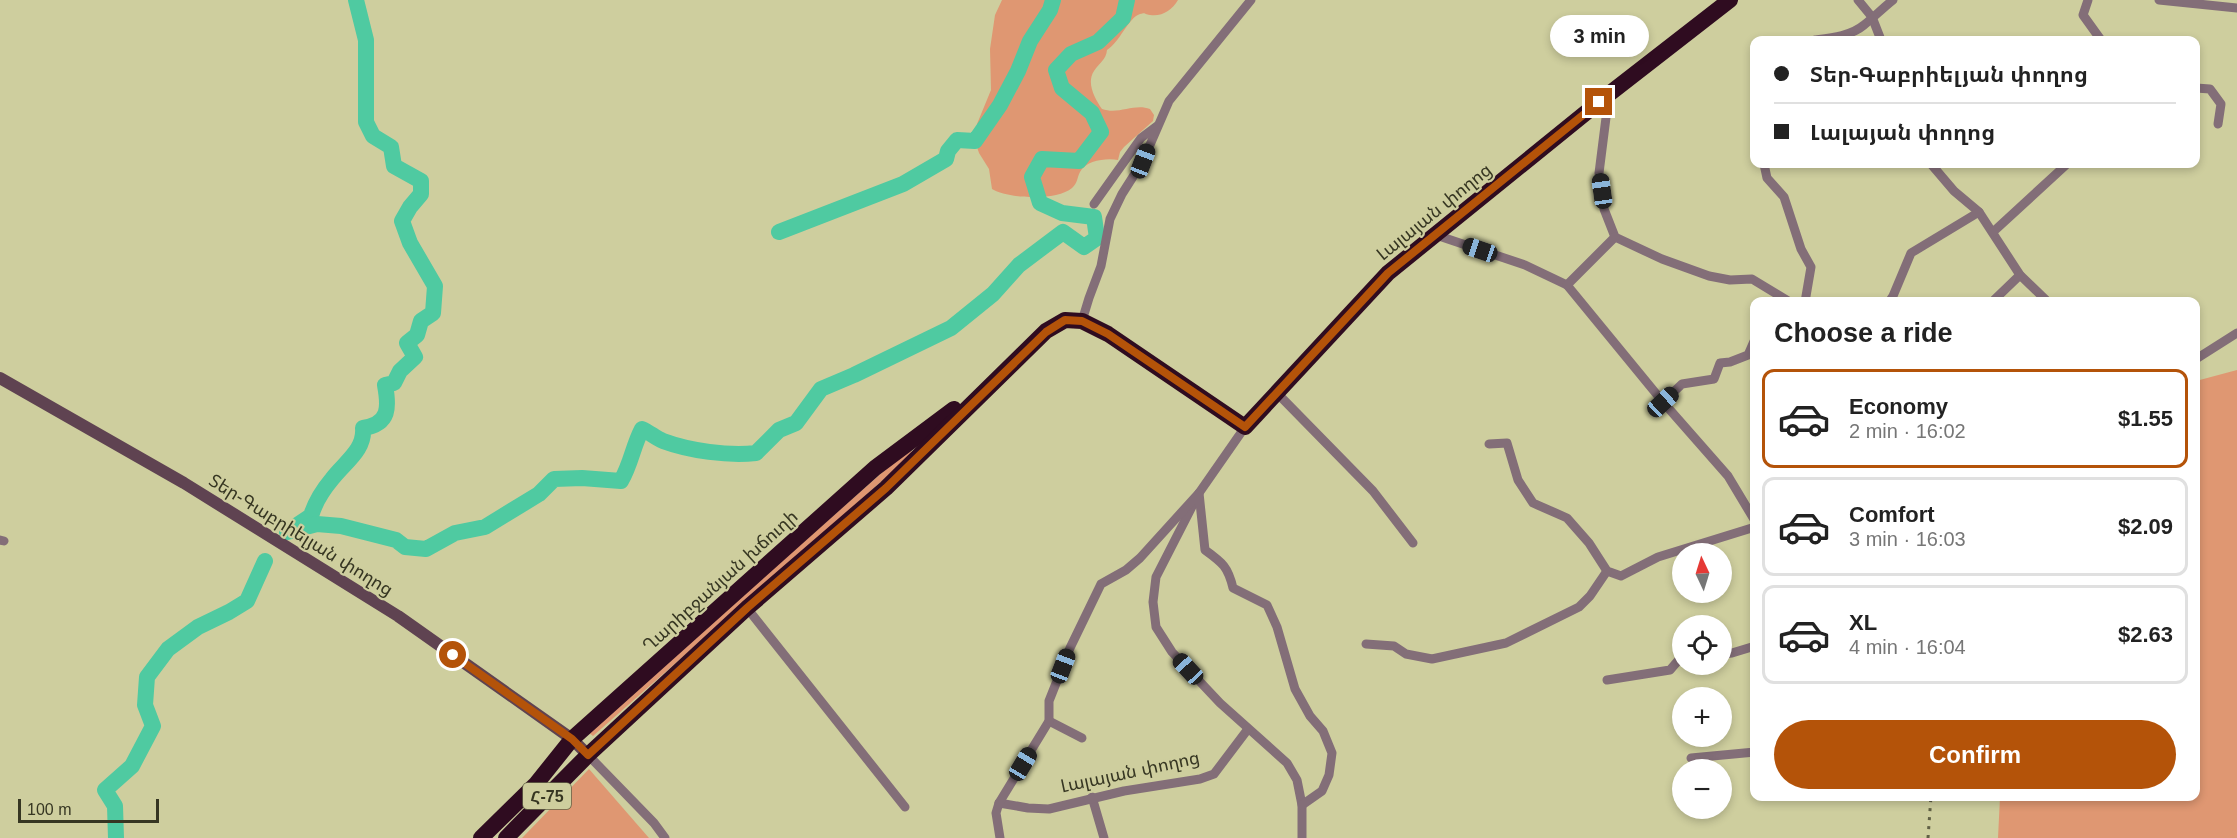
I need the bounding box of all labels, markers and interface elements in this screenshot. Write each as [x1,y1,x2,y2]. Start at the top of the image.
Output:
callout: 3 min [1550,15,1648,57]
text: 3 min [1573,25,1626,47]
text: Տեր-Գաբրիելյան փողոց [1810,62,2088,87]
route end [1585,88,1612,115]
text: Լալայան փողոց [1810,120,1995,145]
car [1128,141,1158,181]
street label: Լալայան փողոց [1373,160,1495,264]
car [1591,172,1613,210]
car [1460,236,1500,264]
text: Choose a ride [1774,318,1953,348]
car [1644,383,1682,421]
icon: car [1777,392,1831,446]
text: Economy [1849,394,1948,419]
text: $1.55 [2118,406,2173,431]
text: 2 min · 16:02 [1849,420,1966,442]
street label: Տեր-Գաբրիելյան փողոց [205,470,397,600]
icon: car [1777,500,1831,554]
text: Comfort [1849,502,1935,527]
street label: Ղարիբջանյան խճուղի [638,506,802,656]
text: $2.09 [2118,514,2173,539]
text: 3 min · 16:03 [1849,528,1966,550]
north arrow [1672,543,1732,603]
map controls [1672,543,1732,819]
icon: car [1777,608,1831,662]
text: XL [1849,610,1877,635]
button: locate [1672,615,1732,675]
text: $2.63 [2118,622,2173,647]
text: 4 min · 16:04 [1849,636,1966,658]
route start [439,641,466,668]
car [1048,646,1078,686]
car [1169,650,1207,688]
button: + [1672,687,1732,747]
button: Confirm [1774,720,2176,789]
car [1006,744,1040,784]
street label: Լալայան փողոց [1059,747,1201,797]
button: − [1672,759,1732,819]
road number: Հ-75 [523,783,571,809]
scale bar [18,796,159,824]
text: 100 m [27,801,71,818]

